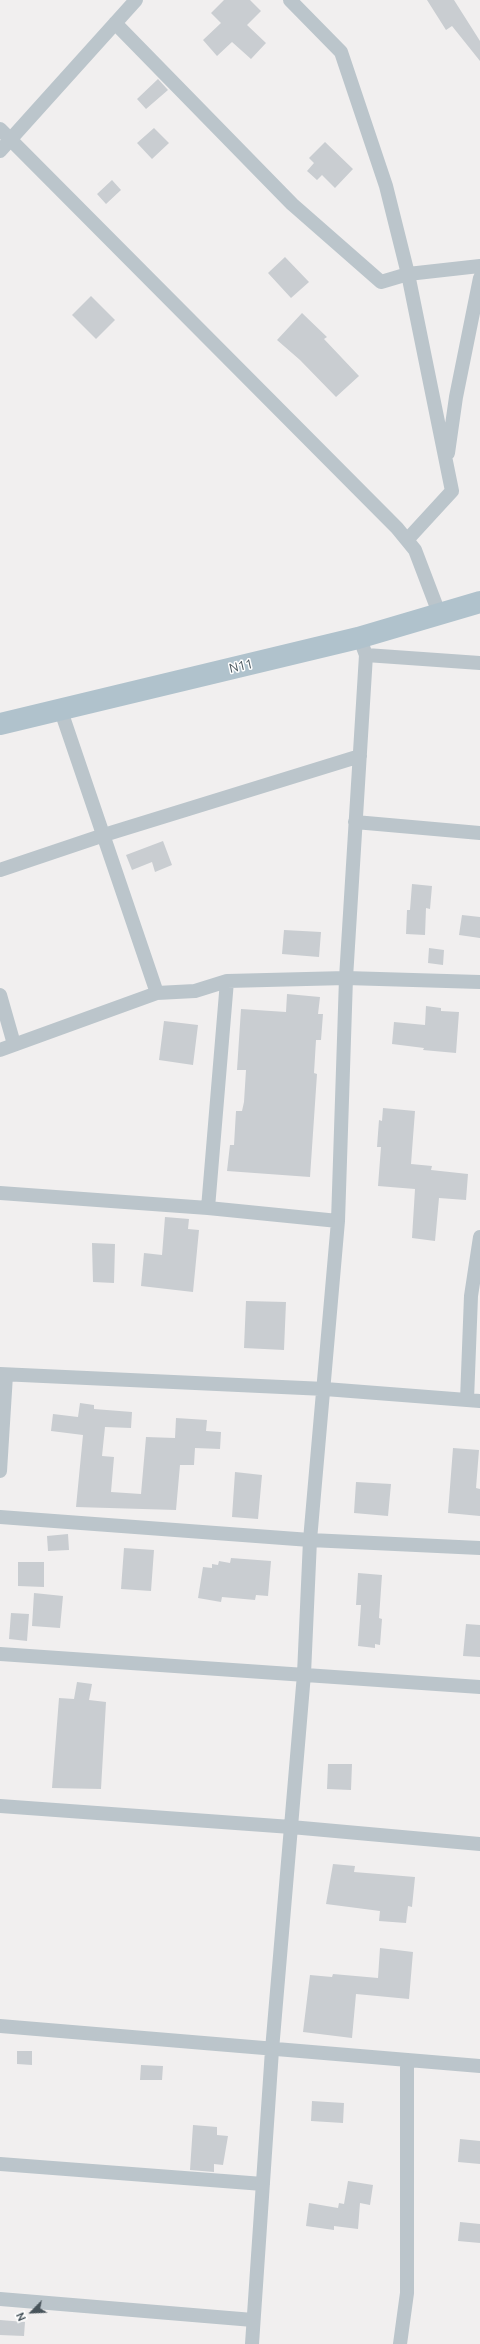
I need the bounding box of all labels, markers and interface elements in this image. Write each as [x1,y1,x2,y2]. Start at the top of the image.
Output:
street label: N11 [228,656,254,676]
north arrow [12,2292,52,2332]
text: N [14,2311,28,2323]

